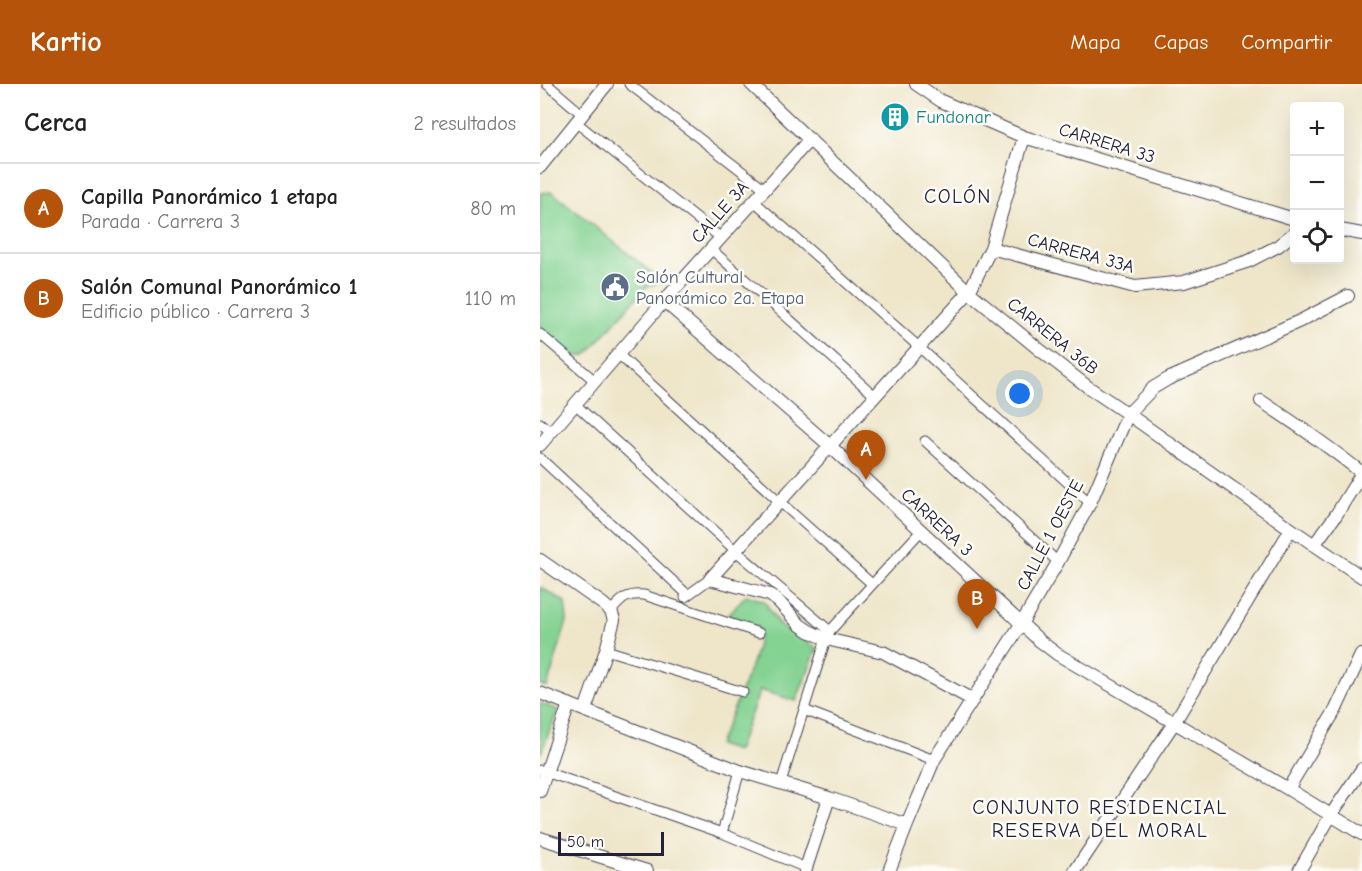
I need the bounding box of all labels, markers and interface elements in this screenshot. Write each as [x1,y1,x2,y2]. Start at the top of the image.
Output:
text: Kartio [30,26,102,58]
text: Mapa [1070,30,1121,54]
text: Capas [1154,30,1208,54]
text: Compartir [1241,30,1332,54]
building icon: Fundonar [879,101,911,133]
map controls [1290,102,1344,264]
button: + [1290,102,1344,156]
place label: Fundonar [916,107,992,128]
text: Cerca [24,108,88,138]
text: 2 resultados [414,112,516,135]
street label: CARRERA 33 [1056,119,1157,168]
button: − [1290,156,1344,210]
street label: CALLE 3A [687,177,754,248]
text: Capilla Panorámico 1 etapa [81,184,338,210]
district label: COLÓN [924,184,992,208]
text: A [38,197,49,220]
text: 80 m [470,197,516,220]
text: Parada · Carrera 3 [81,210,240,233]
button: locate [1290,210,1344,264]
street label: CARRERA 33A [1025,229,1137,278]
place label: Salón Cultural Panorámico 2a. Etapa [636,267,804,309]
public building icon: Salón Cultural Panorámico 2a. Etapa [599,271,631,303]
text: Salón Comunal Panorámico 1 [81,274,357,300]
text: B [37,287,50,310]
text: 110 m [465,287,516,310]
street label: CARRERA 36B [1003,293,1102,379]
text: Edificio público · Carrera 3 [81,300,310,323]
your location [1005,379,1034,408]
pin: A [846,430,886,480]
street label: CALLE 1 OESTE [1012,476,1088,594]
street label: CARRERA 3 [897,484,977,561]
pin: B [958,580,996,629]
district label: CONJUNTO RESIDENCIAL RESERVA DEL MORAL [972,796,1228,842]
scale bar [558,829,664,856]
text: 50 m [567,833,604,851]

